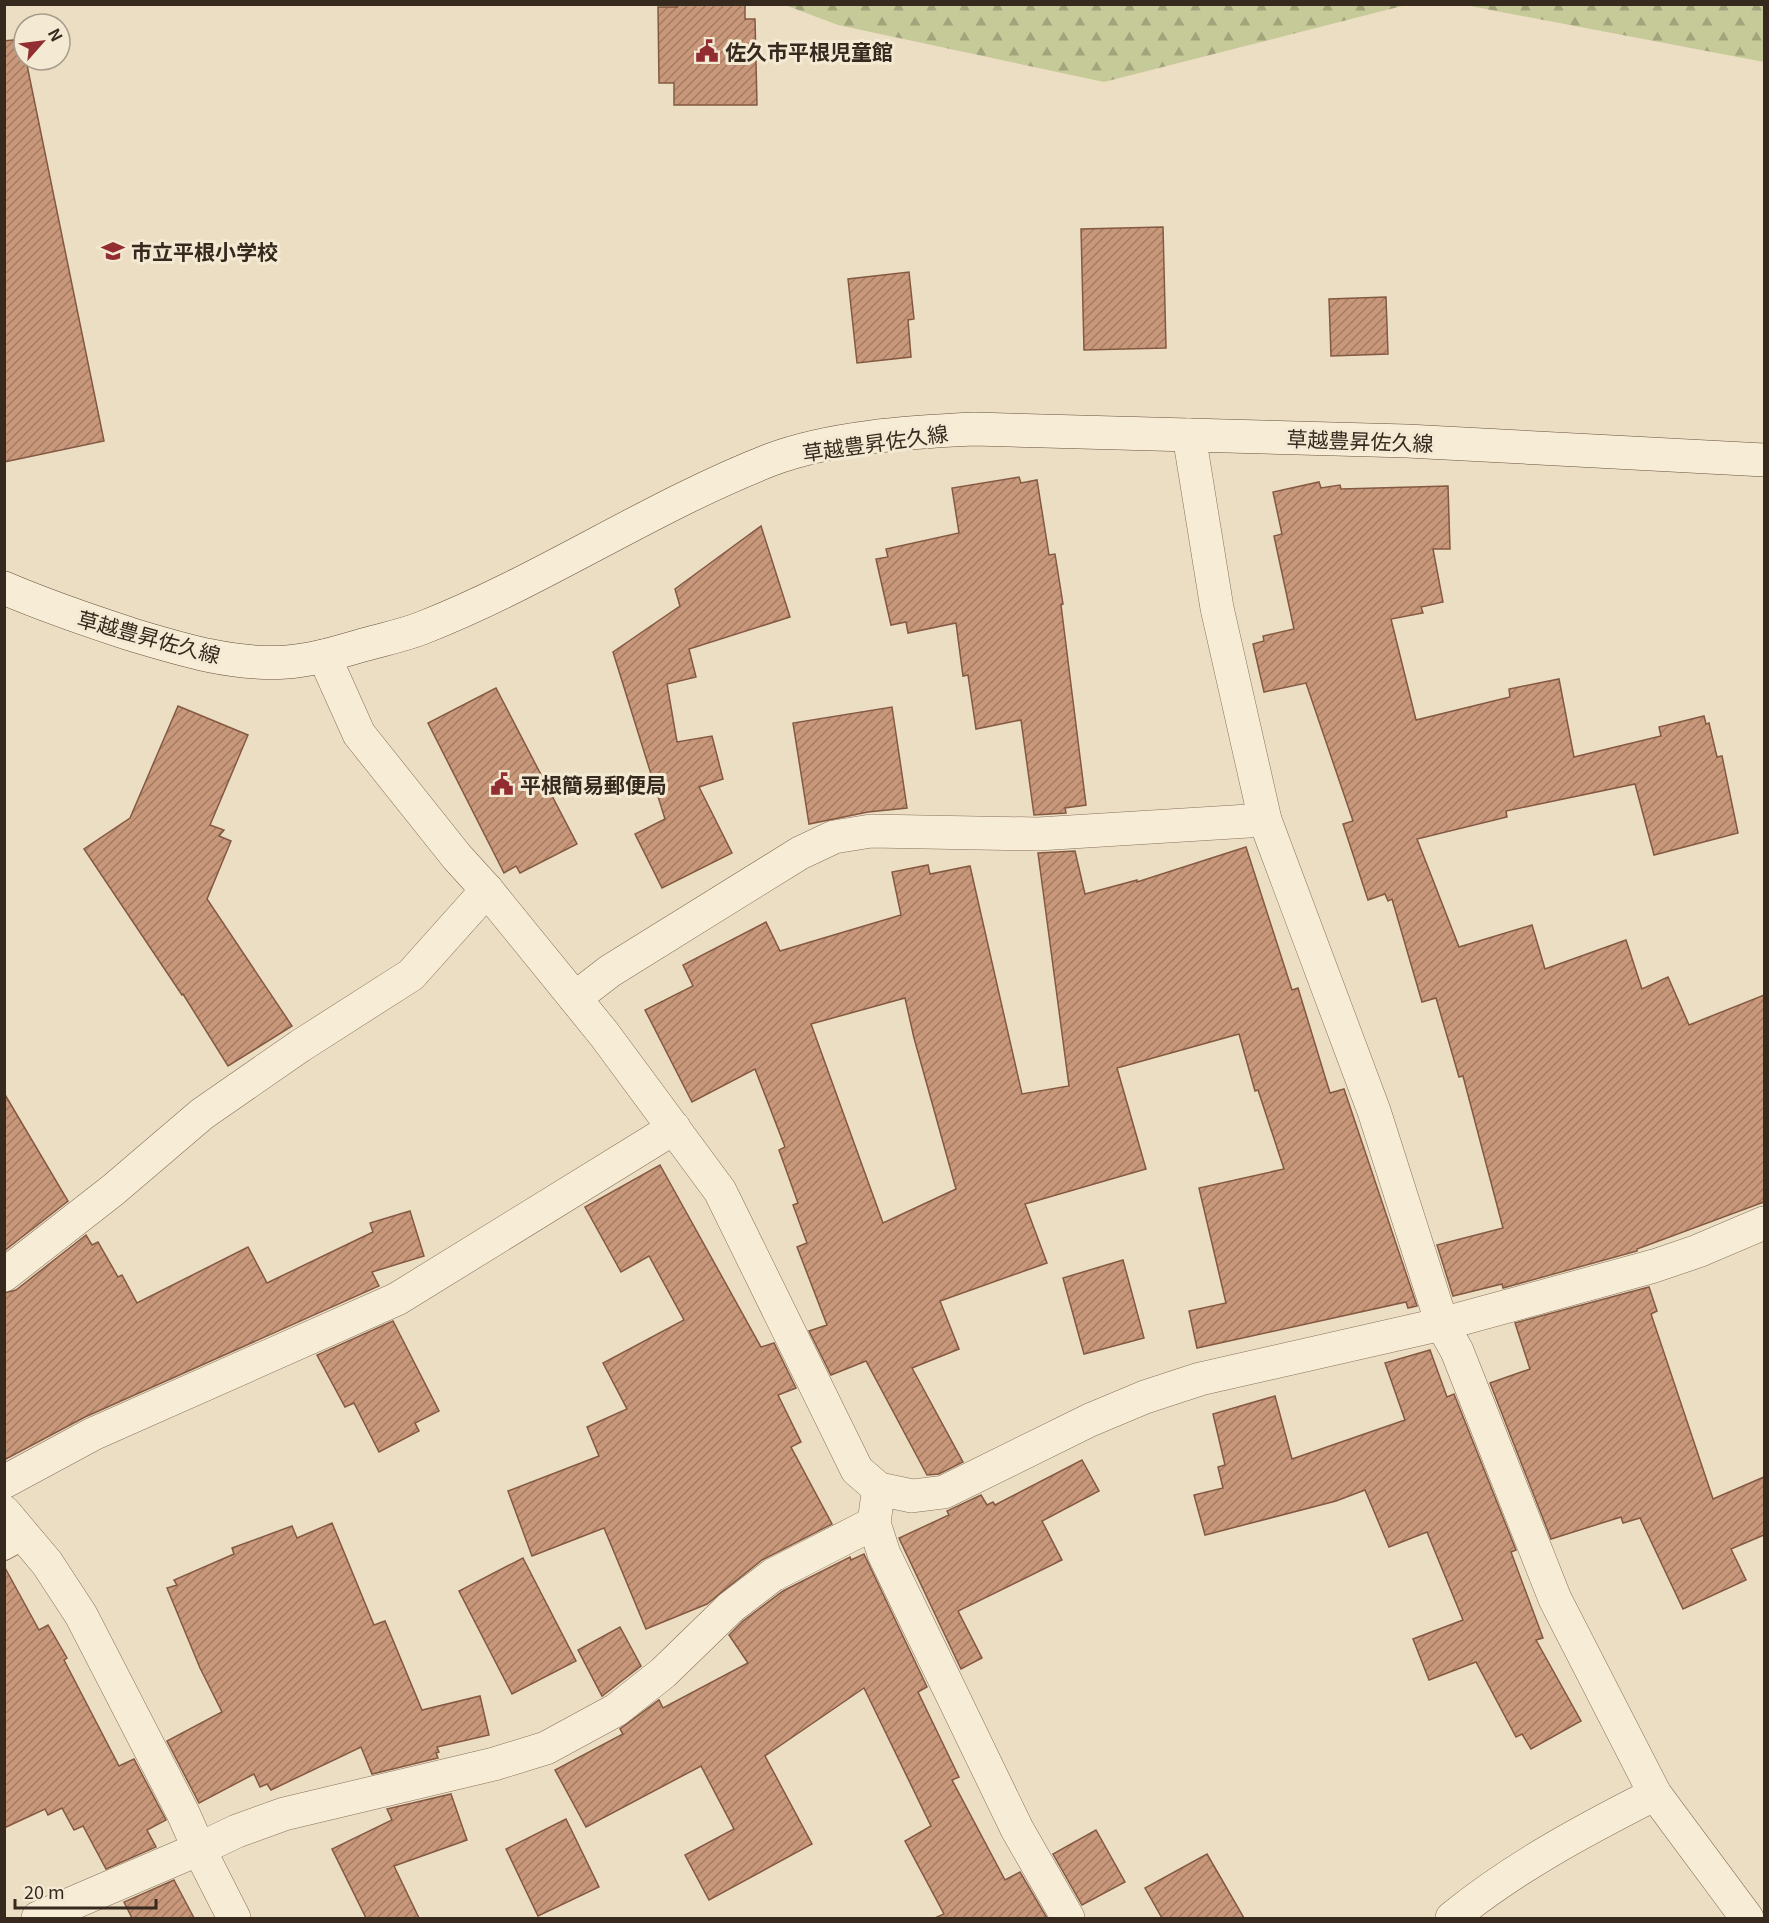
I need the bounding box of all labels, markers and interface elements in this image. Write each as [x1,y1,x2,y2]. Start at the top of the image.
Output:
north arrow [12,12,72,72]
text: N [43,24,70,45]
place label: 佐久市平根児童館 [725,36,893,66]
public building icon: 佐久市平根児童館 [694,38,720,64]
place label: 市立平根小学校 [131,236,278,266]
school or university icon: 市立平根小学校 [100,238,126,264]
street label: 草越豊昇佐久線 [800,417,950,467]
street label: 草越豊昇佐久線 [1286,422,1434,458]
street label: 草越豊昇佐久線 [74,602,224,670]
place label: 平根簡易郵便局 [520,769,667,799]
public building icon: 平根簡易郵便局 [489,771,515,797]
scale bar [15,1872,156,1910]
text: 20 m [24,1878,65,1904]

